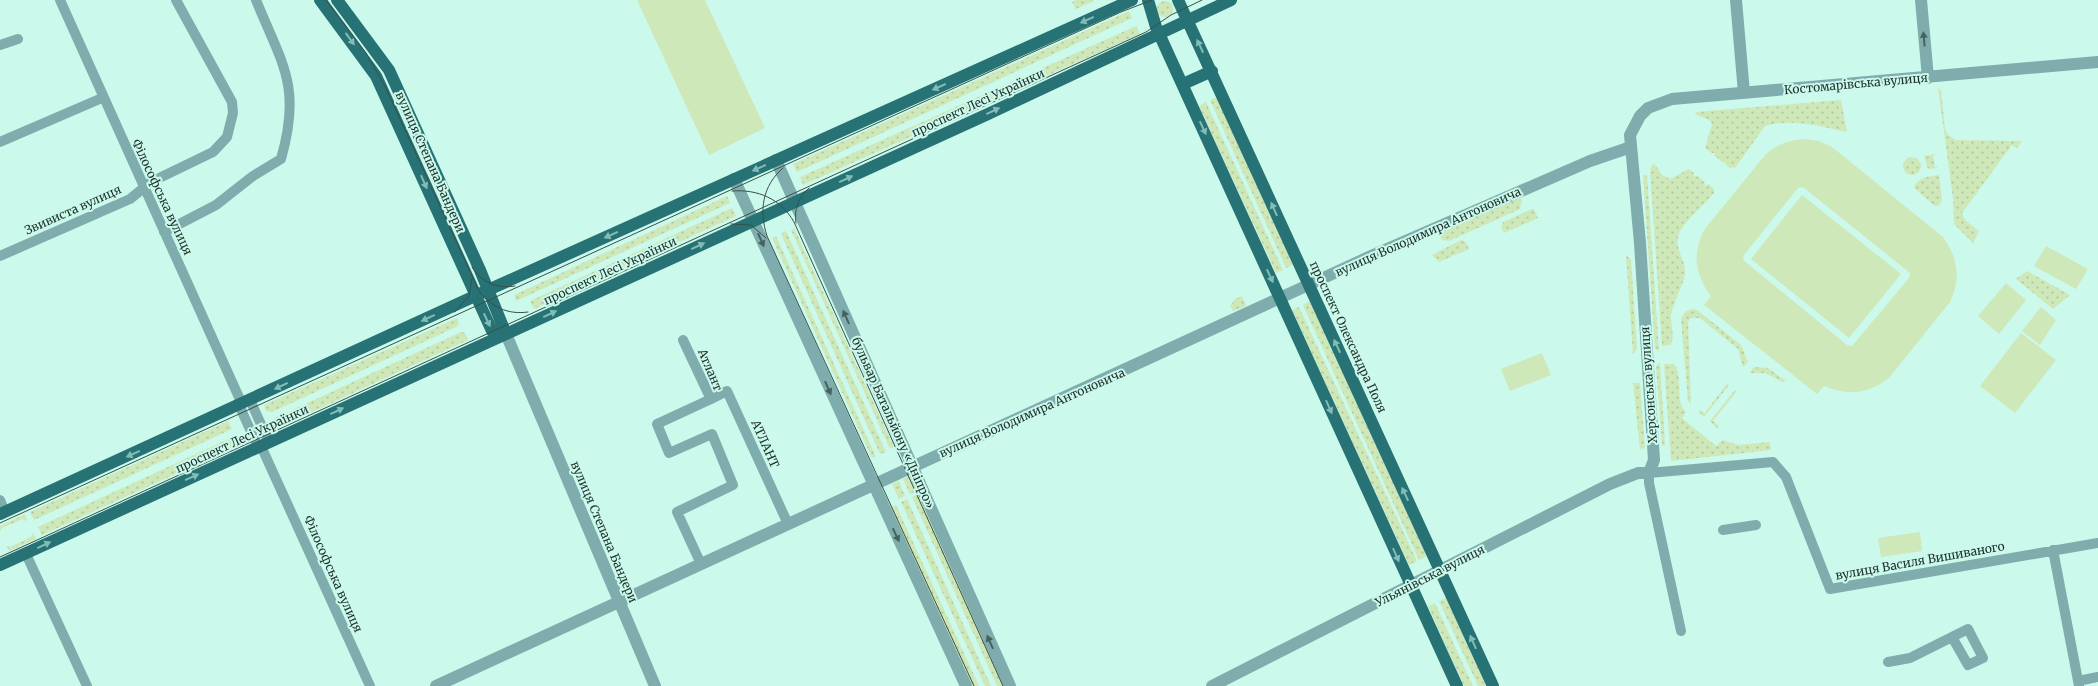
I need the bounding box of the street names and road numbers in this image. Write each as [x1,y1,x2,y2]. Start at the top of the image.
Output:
street label: проспект Лесі Українки [909,65,1047,140]
street label: Костомарівська вулиця [1784,70,1928,97]
street label: вулиця Степана Бандери [393,89,468,234]
street label: Філософська вулиця [129,136,196,257]
street label: Звивиста вулиця [22,181,123,238]
street label: вулиця Володимира Антоновича [1333,183,1524,279]
street label: проспект Лесі Українки [541,233,679,308]
street label: проспект Олександра Поля [1307,259,1390,415]
street label: Херсонська вулиця [1637,326,1660,444]
street label: бульвар Батальйону «Дніпро» [849,335,938,511]
street label: Атлант [695,346,726,393]
street label: вулиця Володимира Антоновича [937,364,1128,460]
street label: проспект Лесі Українки [173,401,311,476]
street label: АТЛАНТ [748,417,783,471]
street label: вулиця Степана Бандери [568,459,641,605]
street label: Філософська вулиця [301,513,366,635]
street label: вулиця Василя Вишиваного [1834,538,2006,583]
street label: Ульянівська вулиця [1372,541,1487,610]

